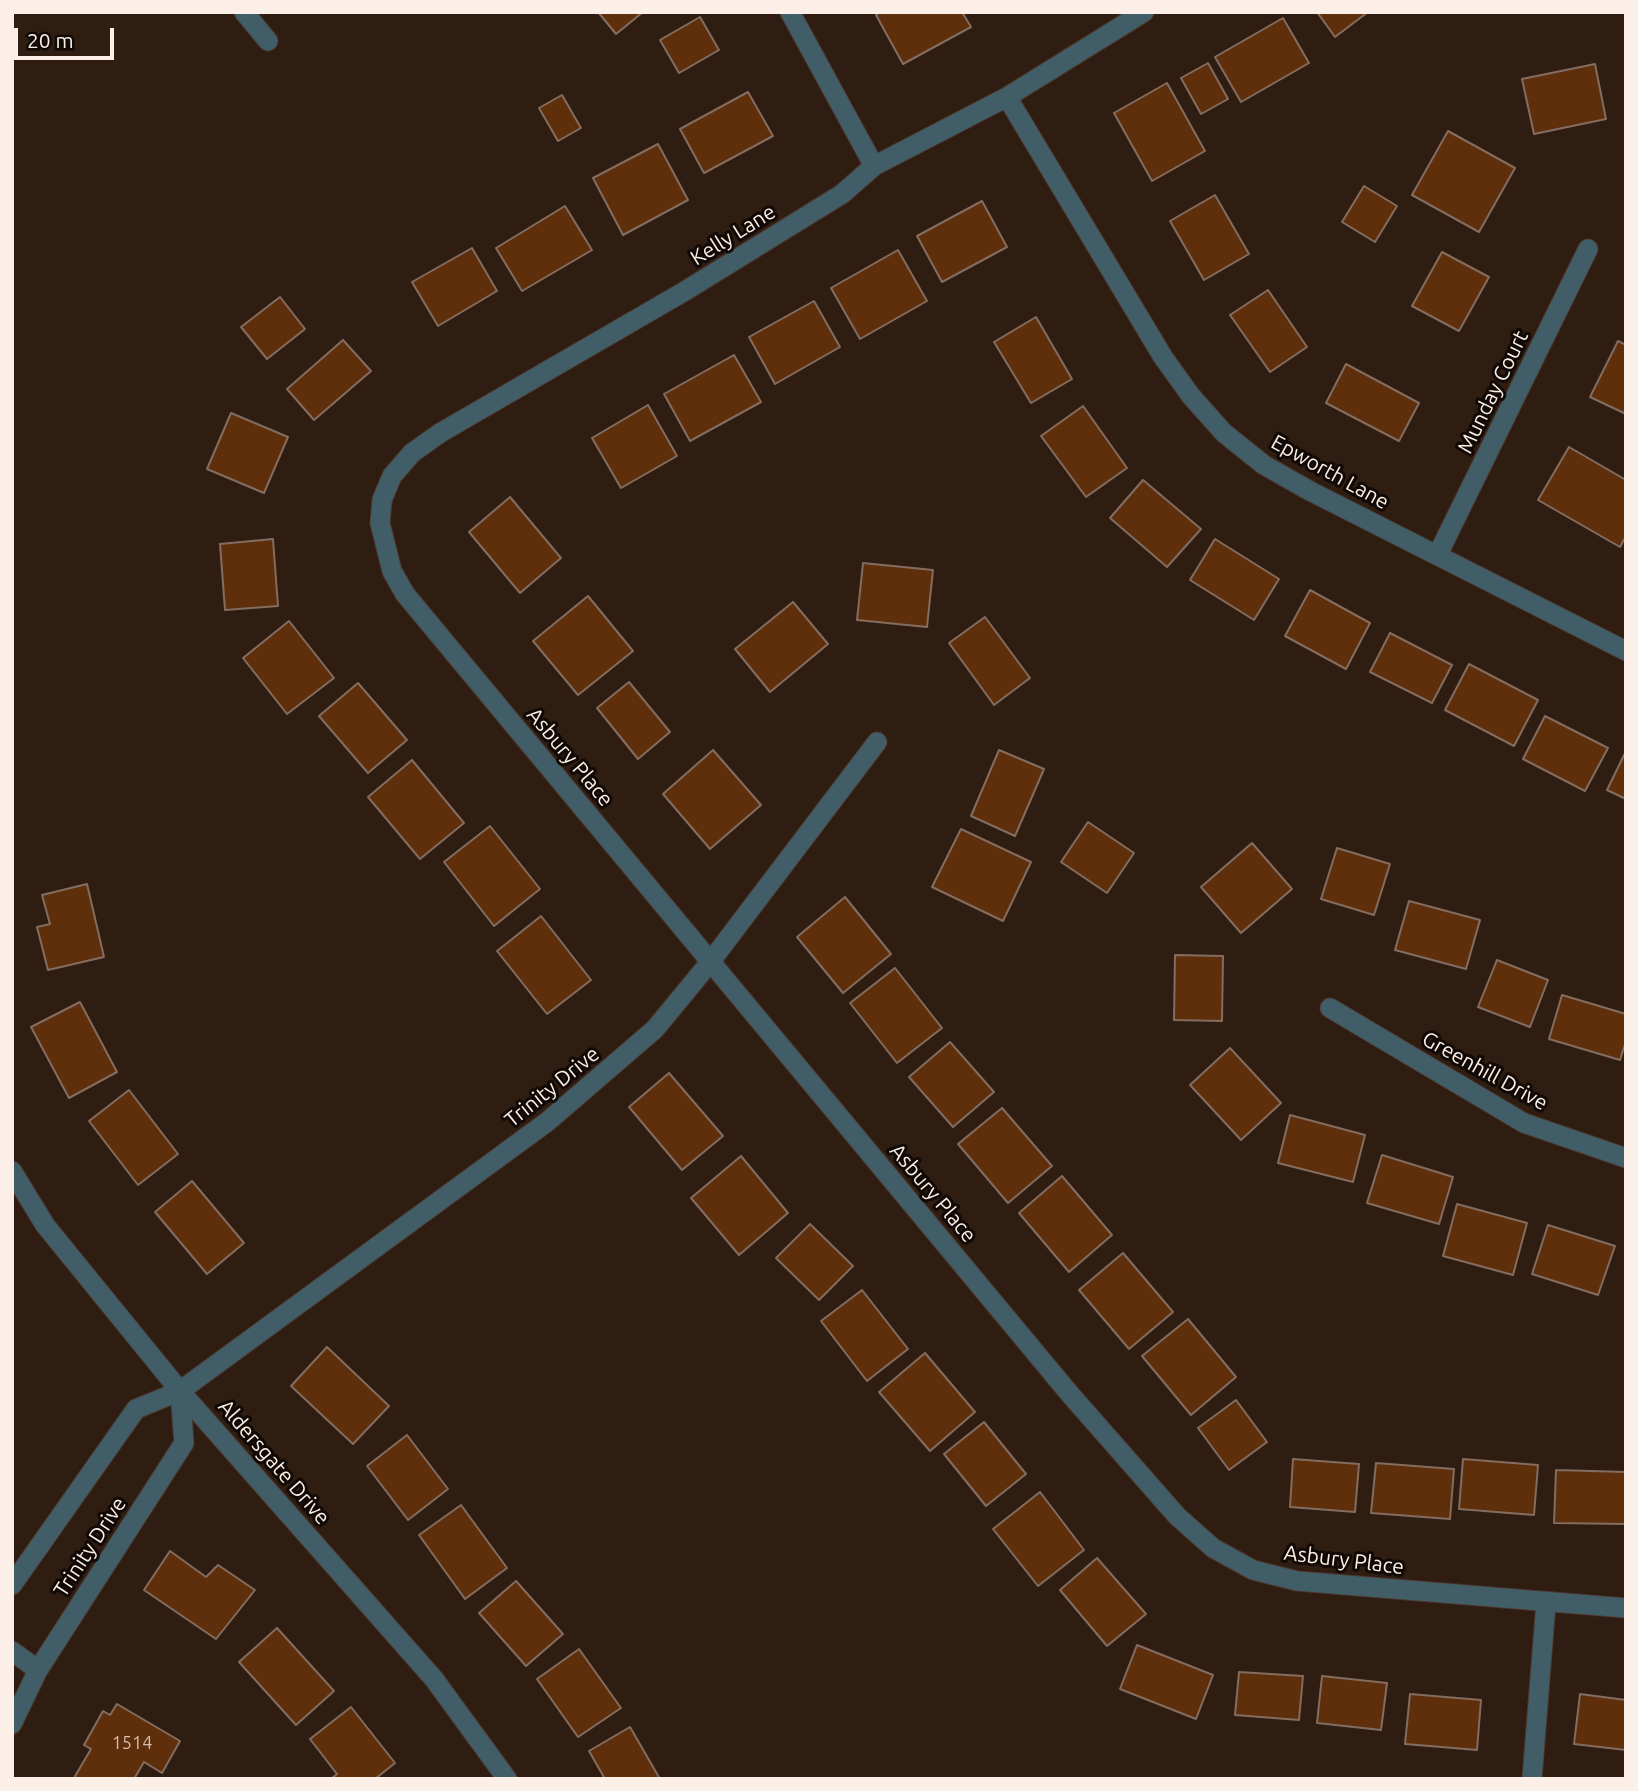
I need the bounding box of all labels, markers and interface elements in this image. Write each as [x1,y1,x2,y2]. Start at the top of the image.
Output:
scale bar [18,14,117,58]
text: 20 m [27,28,74,52]
street label: Kelly Lane [686,199,780,271]
street label: Munday Court [1452,326,1534,458]
street label: Epworth Lane [1267,429,1393,515]
street label: Asbury Place [522,703,618,811]
street label: Greenhill Drive [1418,1026,1552,1116]
street label: Trinity Drive [500,1041,604,1133]
street label: Asbury Place [885,1139,981,1247]
street label: Aldersgate Drive [213,1394,335,1530]
street label: Trinity Drive [48,1492,132,1602]
street label: Asbury Place [1282,1540,1406,1580]
house number: 1514 [112,1732,152,1754]

